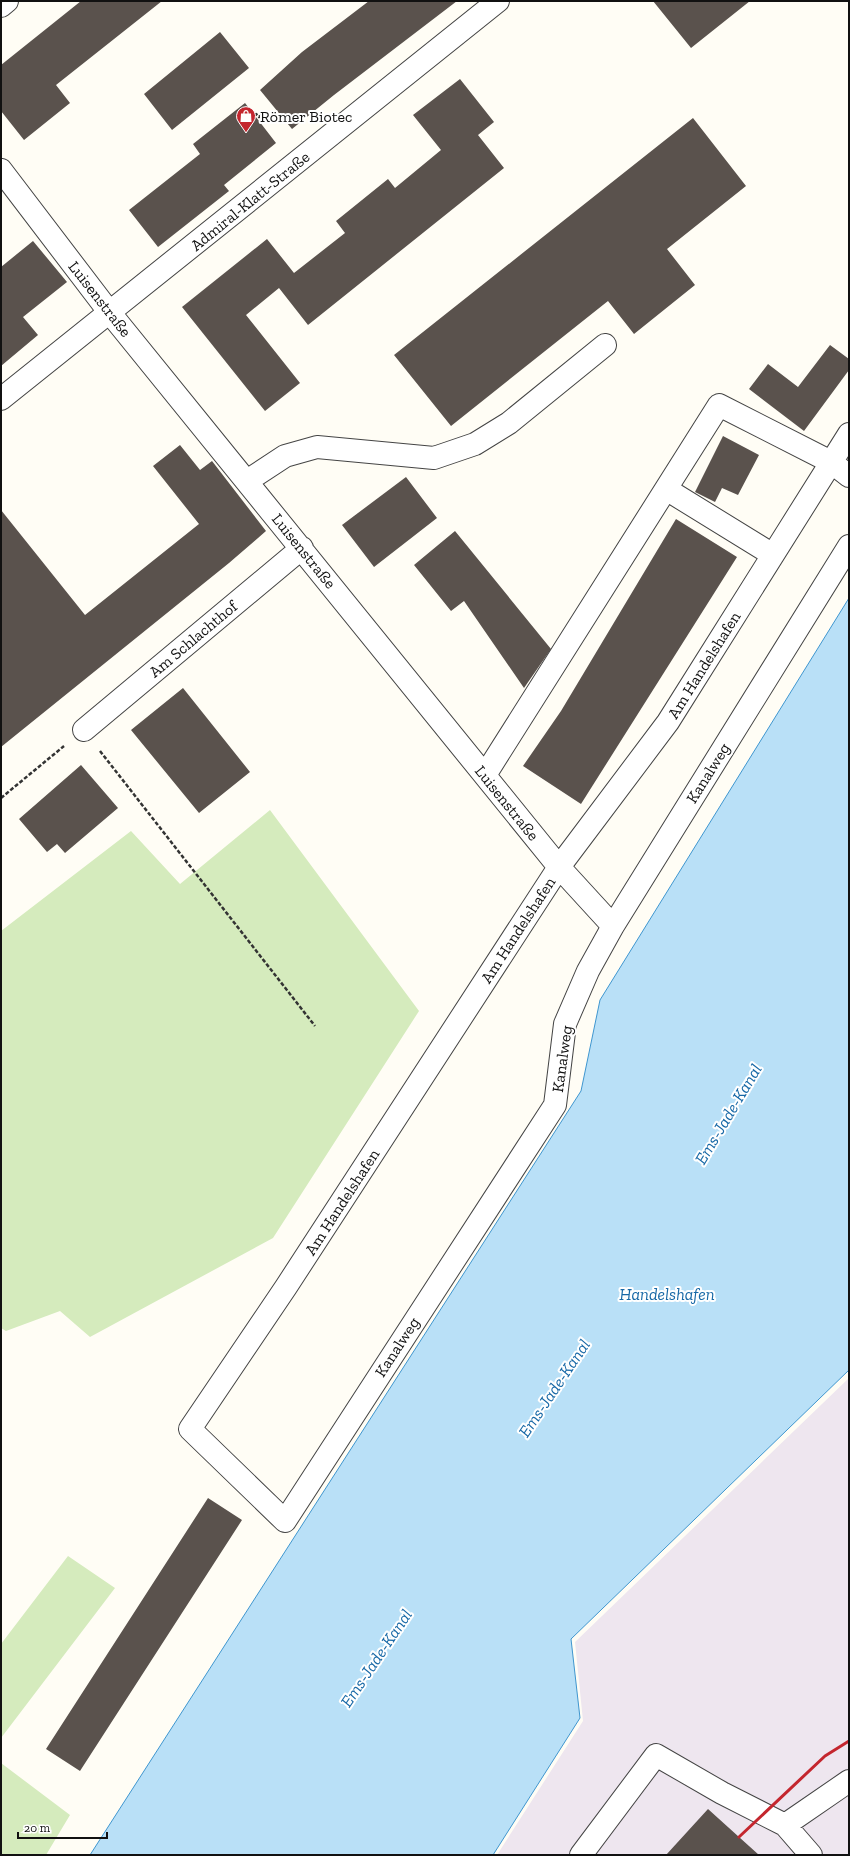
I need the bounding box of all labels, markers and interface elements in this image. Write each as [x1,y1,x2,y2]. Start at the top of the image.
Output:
shop icon: Römer Biotec [235,105,257,133]
place label: Römer Biotec [260,107,353,126]
street label: Admiral-Klatt-Straße [187,147,313,255]
street label: Luisenstraße [64,257,136,341]
street label: Luisenstraße [268,510,340,592]
street label: Am Schlachthof [145,595,242,681]
street label: Am Handelshafen [663,607,745,722]
street label: Kanalweg [682,739,734,807]
street label: Luisenstraße [471,762,543,844]
street label: Am Handelshafen [477,873,560,987]
street label: Kanalweg [548,1024,576,1094]
water label: Ems-Jade-Kanal [690,1060,766,1168]
street label: Am Handelshafen [301,1145,384,1259]
water label: Handelshafen [619,1284,715,1304]
street label: Kanalweg [371,1313,423,1380]
water label: Ems-Jade-Kanal [514,1335,594,1441]
water label: Ems-Jade-Kanal [336,1605,416,1711]
scale bar [18,1814,107,1840]
text: 20 m [24,1821,51,1835]

